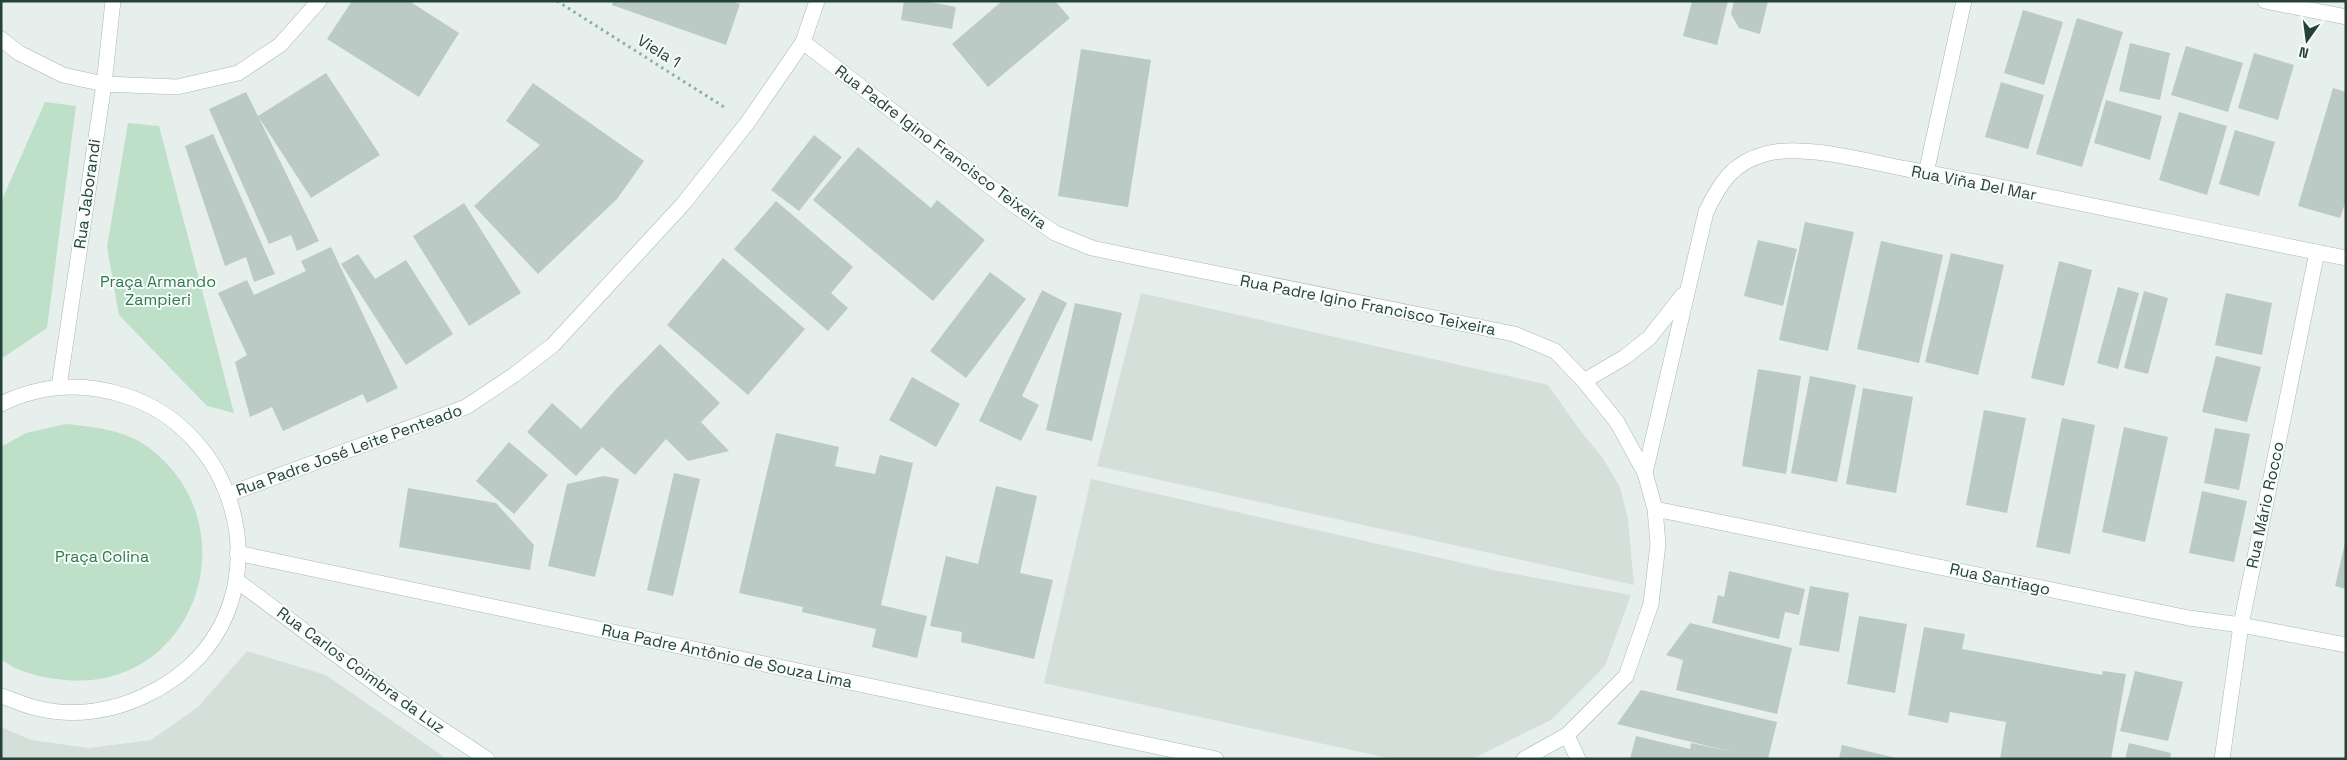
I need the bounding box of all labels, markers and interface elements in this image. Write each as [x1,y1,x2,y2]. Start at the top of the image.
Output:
north arrow [2282,15,2332,65]
street label: Viela 1 [633,30,685,72]
text: N [2297,43,2311,62]
street label: Rua Padre Igino Francisco Teixeira [831,60,1051,234]
street label: Rua Jaborandi [69,138,105,250]
street label: Rua Viña Del Mar [1910,161,2038,205]
street label: Rua Padre Igino Francisco Teixeira [1238,270,1498,340]
park label: Praça Armando Zampieri [100,271,216,310]
street label: Rua Padre José Leite Penteado [233,399,465,501]
street label: Rua Mário Rocco [2241,440,2289,570]
park label: Praça Colina [55,546,149,567]
street label: Rua Santiago [1948,558,2052,600]
street label: Rua Carlos Coimbra da Luz [273,602,449,738]
street label: Rua Padre Antônio de Souza Lima [600,619,854,693]

